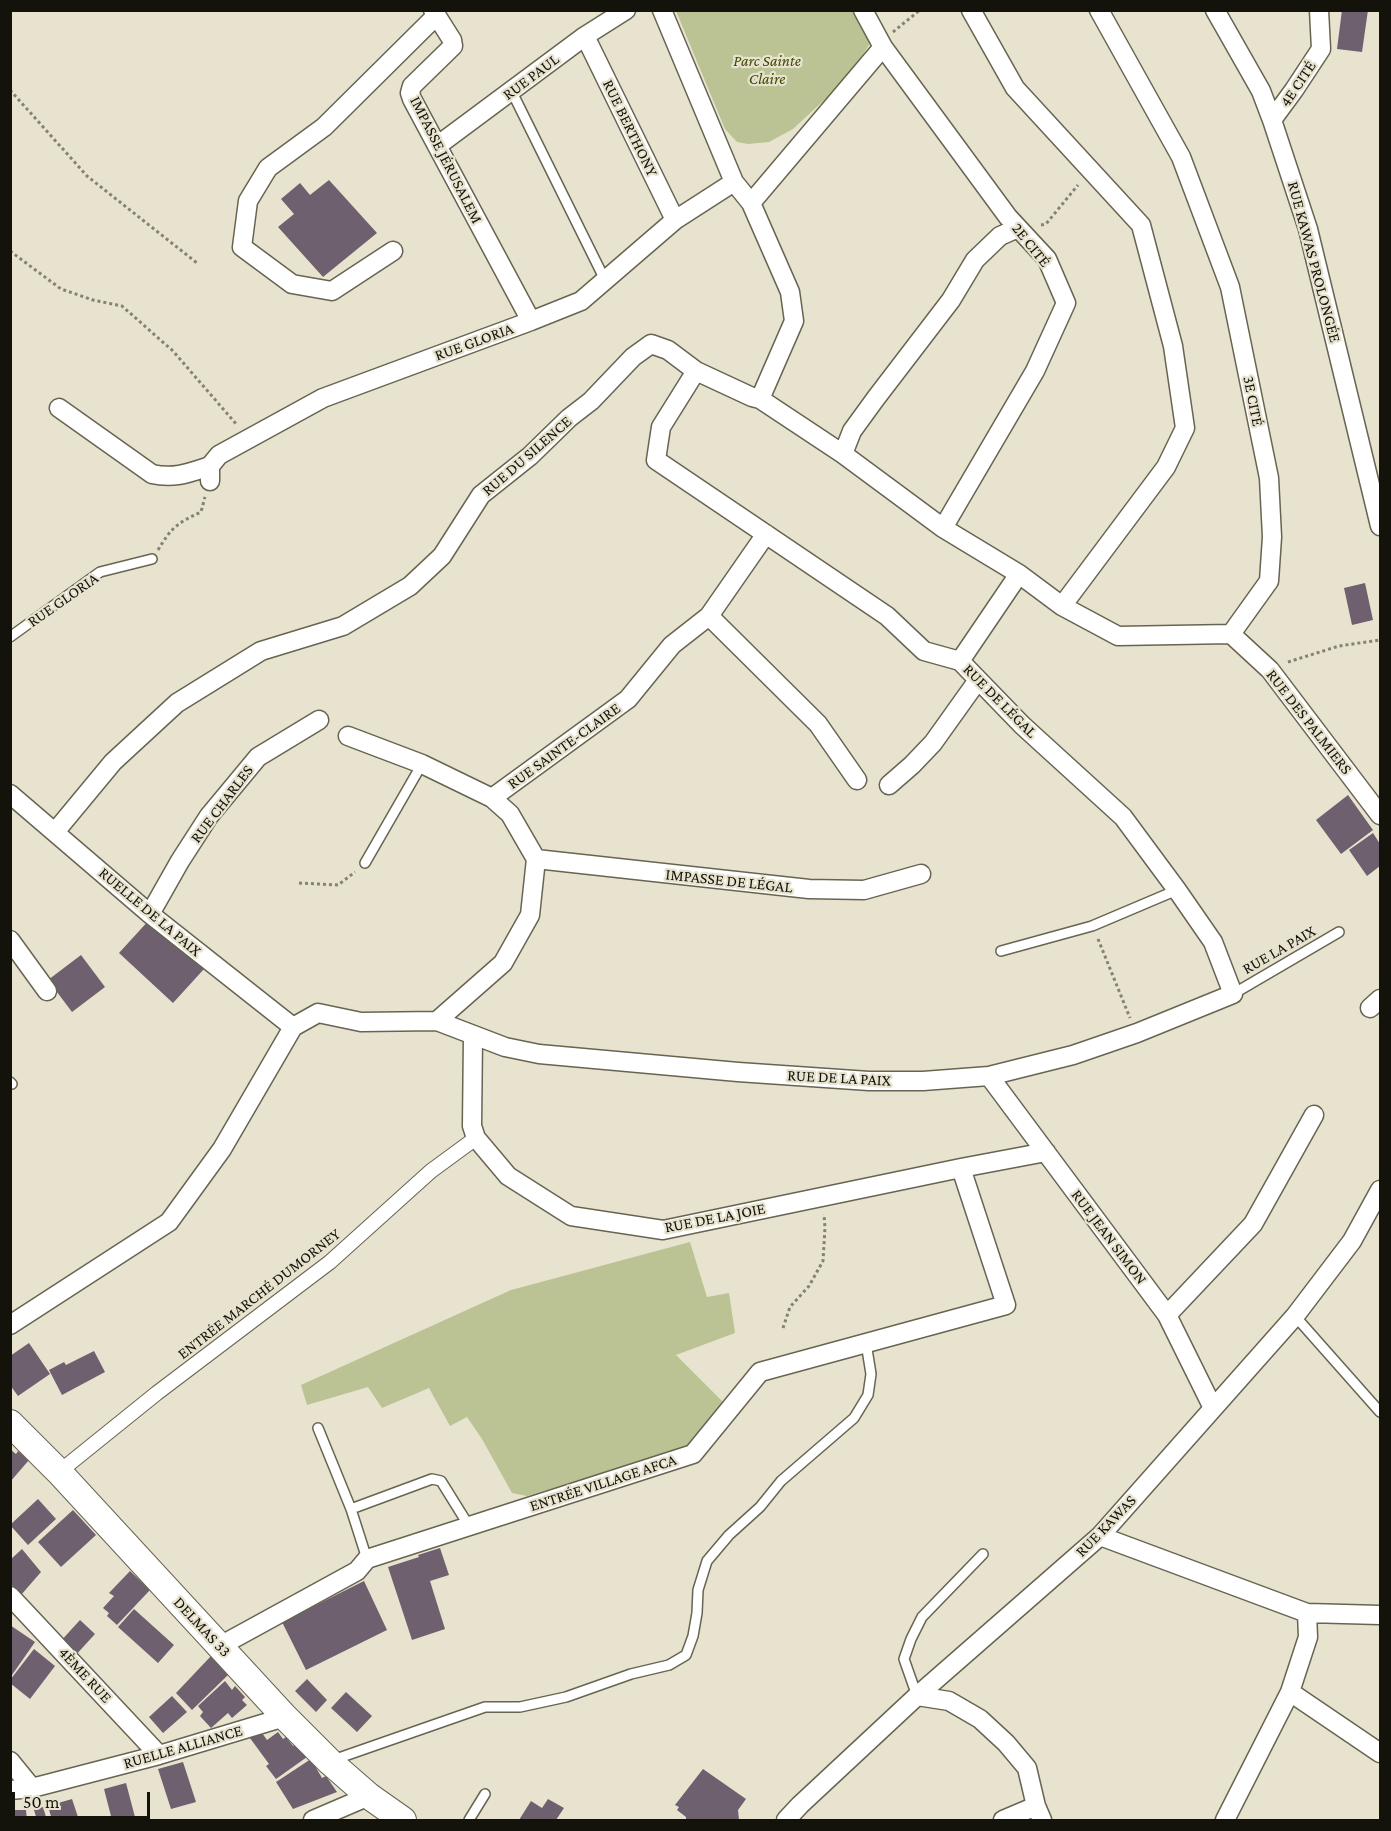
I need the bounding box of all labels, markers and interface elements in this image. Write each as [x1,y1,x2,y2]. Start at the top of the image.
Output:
street label: RUE PAUL [499,50,563,104]
park label: Parc Sainte Claire [733,51,801,89]
street label: 4E CITÉ [1276,57,1320,111]
street label: RUE BERTHONY [598,76,662,180]
street label: IMPASSE JÉRUSALEM [406,93,486,227]
street label: RUE KAWAS PROLONGÉE [1283,179,1345,345]
street label: 2E CITÉ [1007,219,1055,271]
street label: RUE GLORIA [432,319,516,365]
street label: 3E CITÉ [1239,374,1267,428]
street label: RUE DU SILENCE [478,412,576,500]
street label: RUE GLORIA [24,569,102,631]
street label: RUE DE LÉGAL [959,660,1041,742]
street label: RUE DES PALMIERS [1262,666,1356,778]
street label: RUE SAINTE-CLAIRE [504,699,624,793]
street label: RUE CHARLES [186,761,258,847]
street label: RUELLE DE LA PAIX [95,863,205,961]
street label: IMPASSE DE LÉGAL [665,865,793,897]
street label: RUE LA PAIX [1239,921,1319,979]
street label: RUE DE LA PAIX [787,1066,891,1090]
street label: RUE JEAN SIMON [1067,1186,1151,1288]
street label: RUE DE LA JOIE [663,1199,767,1237]
street label: ENTRÉE MARCHÉ DUMORNEY [174,1225,344,1363]
street label: ENTRÉE VILLAGE AFCA [527,1450,679,1516]
street label: RUE KAWAS [1072,1491,1140,1561]
street label: DELMAS 33 [169,1593,235,1661]
street label: 4ÈME RUE [54,1643,116,1707]
street label: RUELLE ALLIANCE [121,1721,245,1773]
scale bar [15,1780,153,1818]
text: 50 m [23,1792,60,1812]

